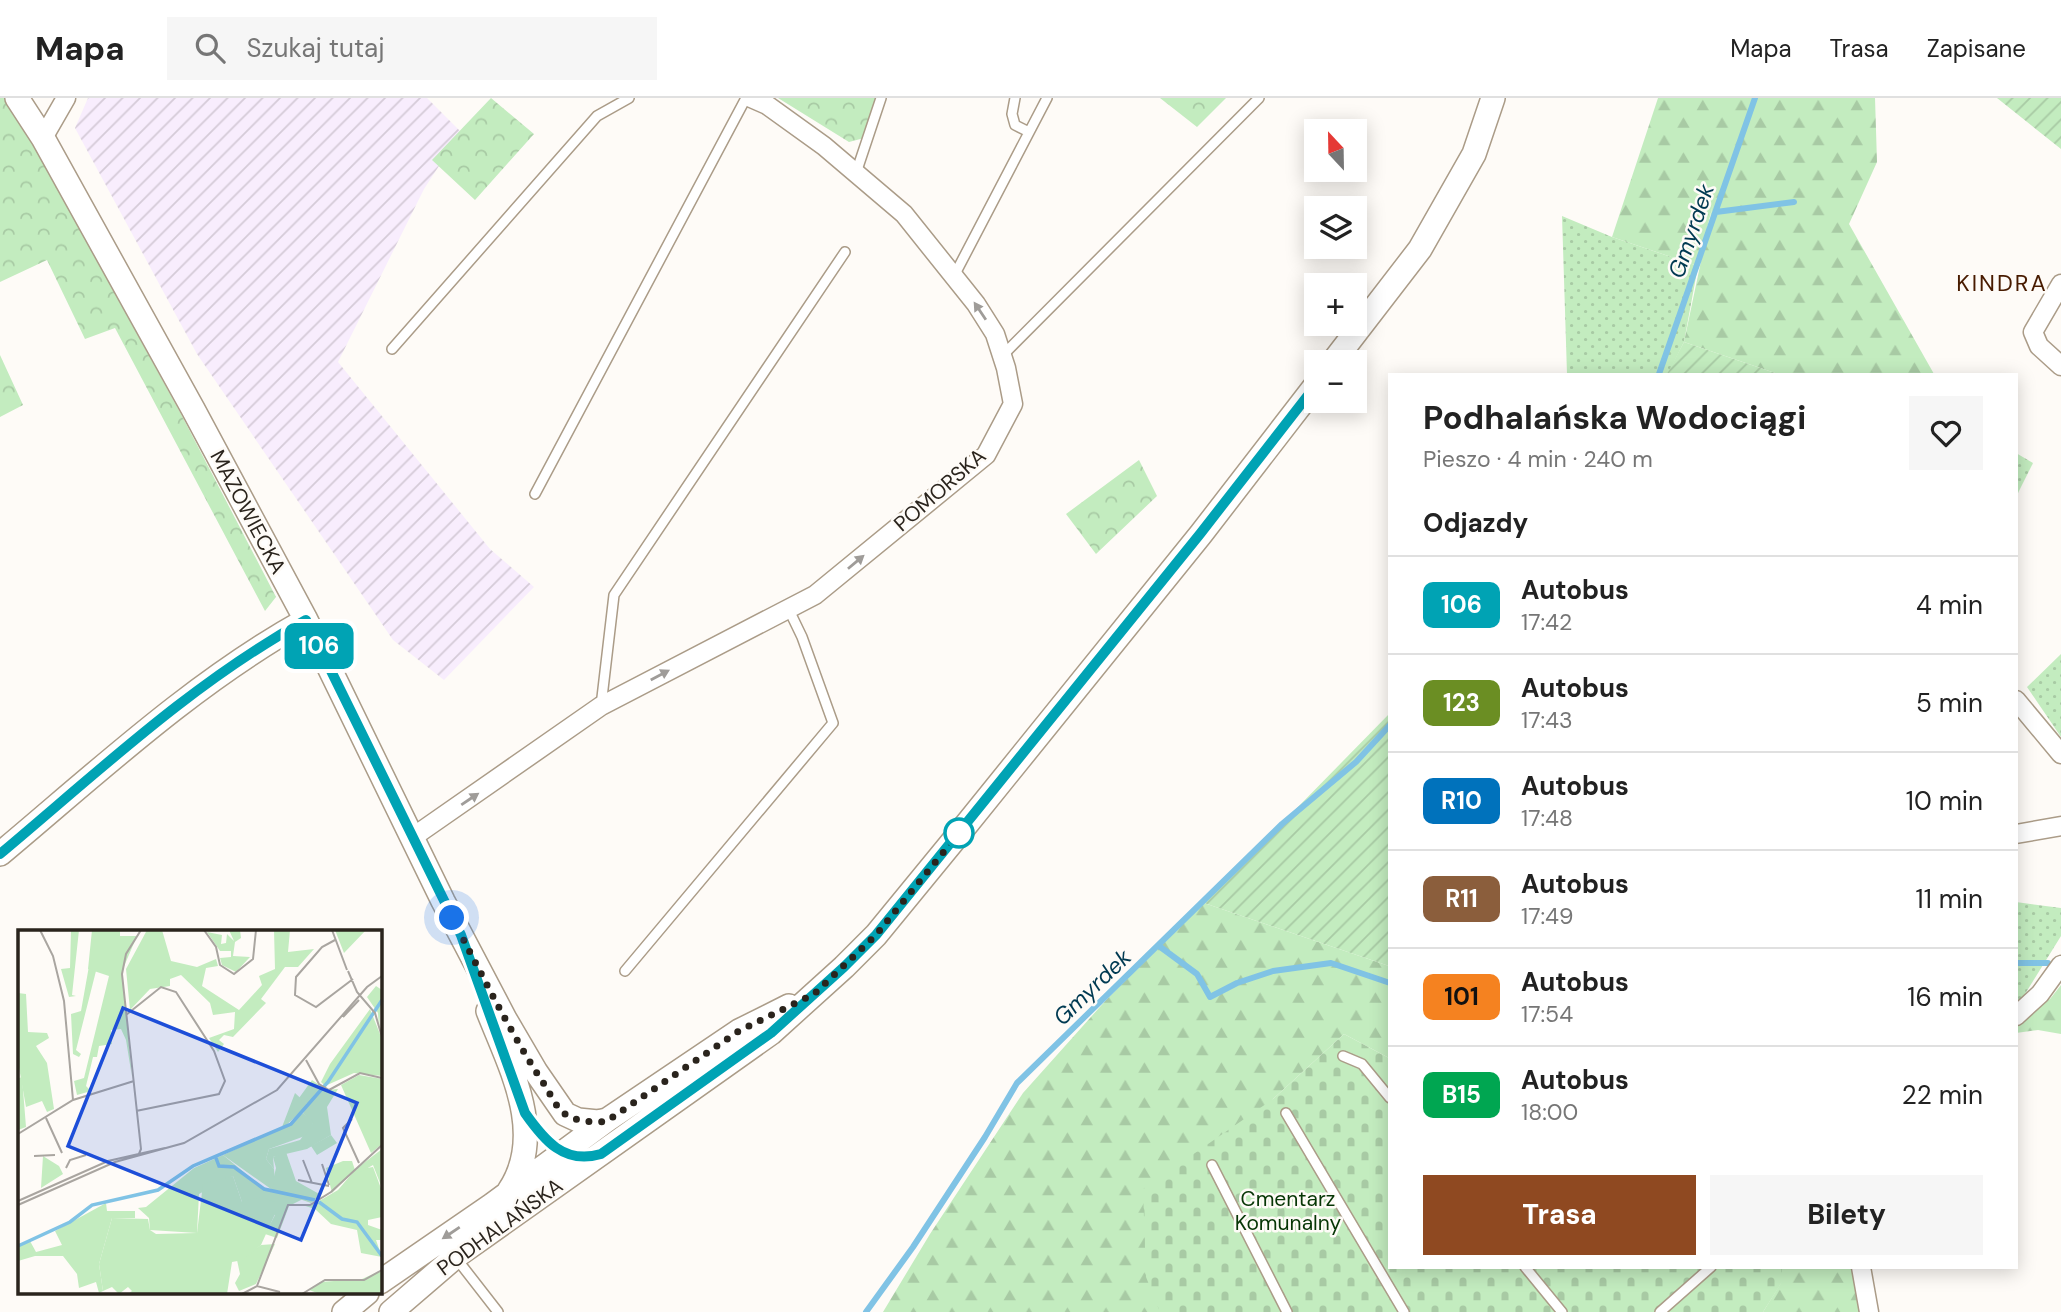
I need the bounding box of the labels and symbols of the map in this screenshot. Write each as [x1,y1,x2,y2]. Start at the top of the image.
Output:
north arrow [1304,119,1367,182]
water label: Gmyrdek [1661,180,1721,282]
district label: KINDRA [1956,268,2048,298]
one-way arrow [973,302,987,320]
street label: POMORSKA [888,442,992,538]
street label: MAZOWIECKA [204,445,292,579]
one-way arrow [847,554,865,569]
line badge: 106 [279,623,359,669]
one-way arrow [650,669,670,680]
one-way arrow [461,792,479,806]
unlabelled marker [944,818,974,848]
your location [434,900,469,935]
inset map [18,930,382,1294]
water label: Gmyrdek [1046,942,1138,1032]
street label: PODHALAŃSKA [431,1172,569,1282]
park label: Cmentarz Komunalny [1235,1185,1341,1237]
one-way arrow [442,1226,460,1240]

